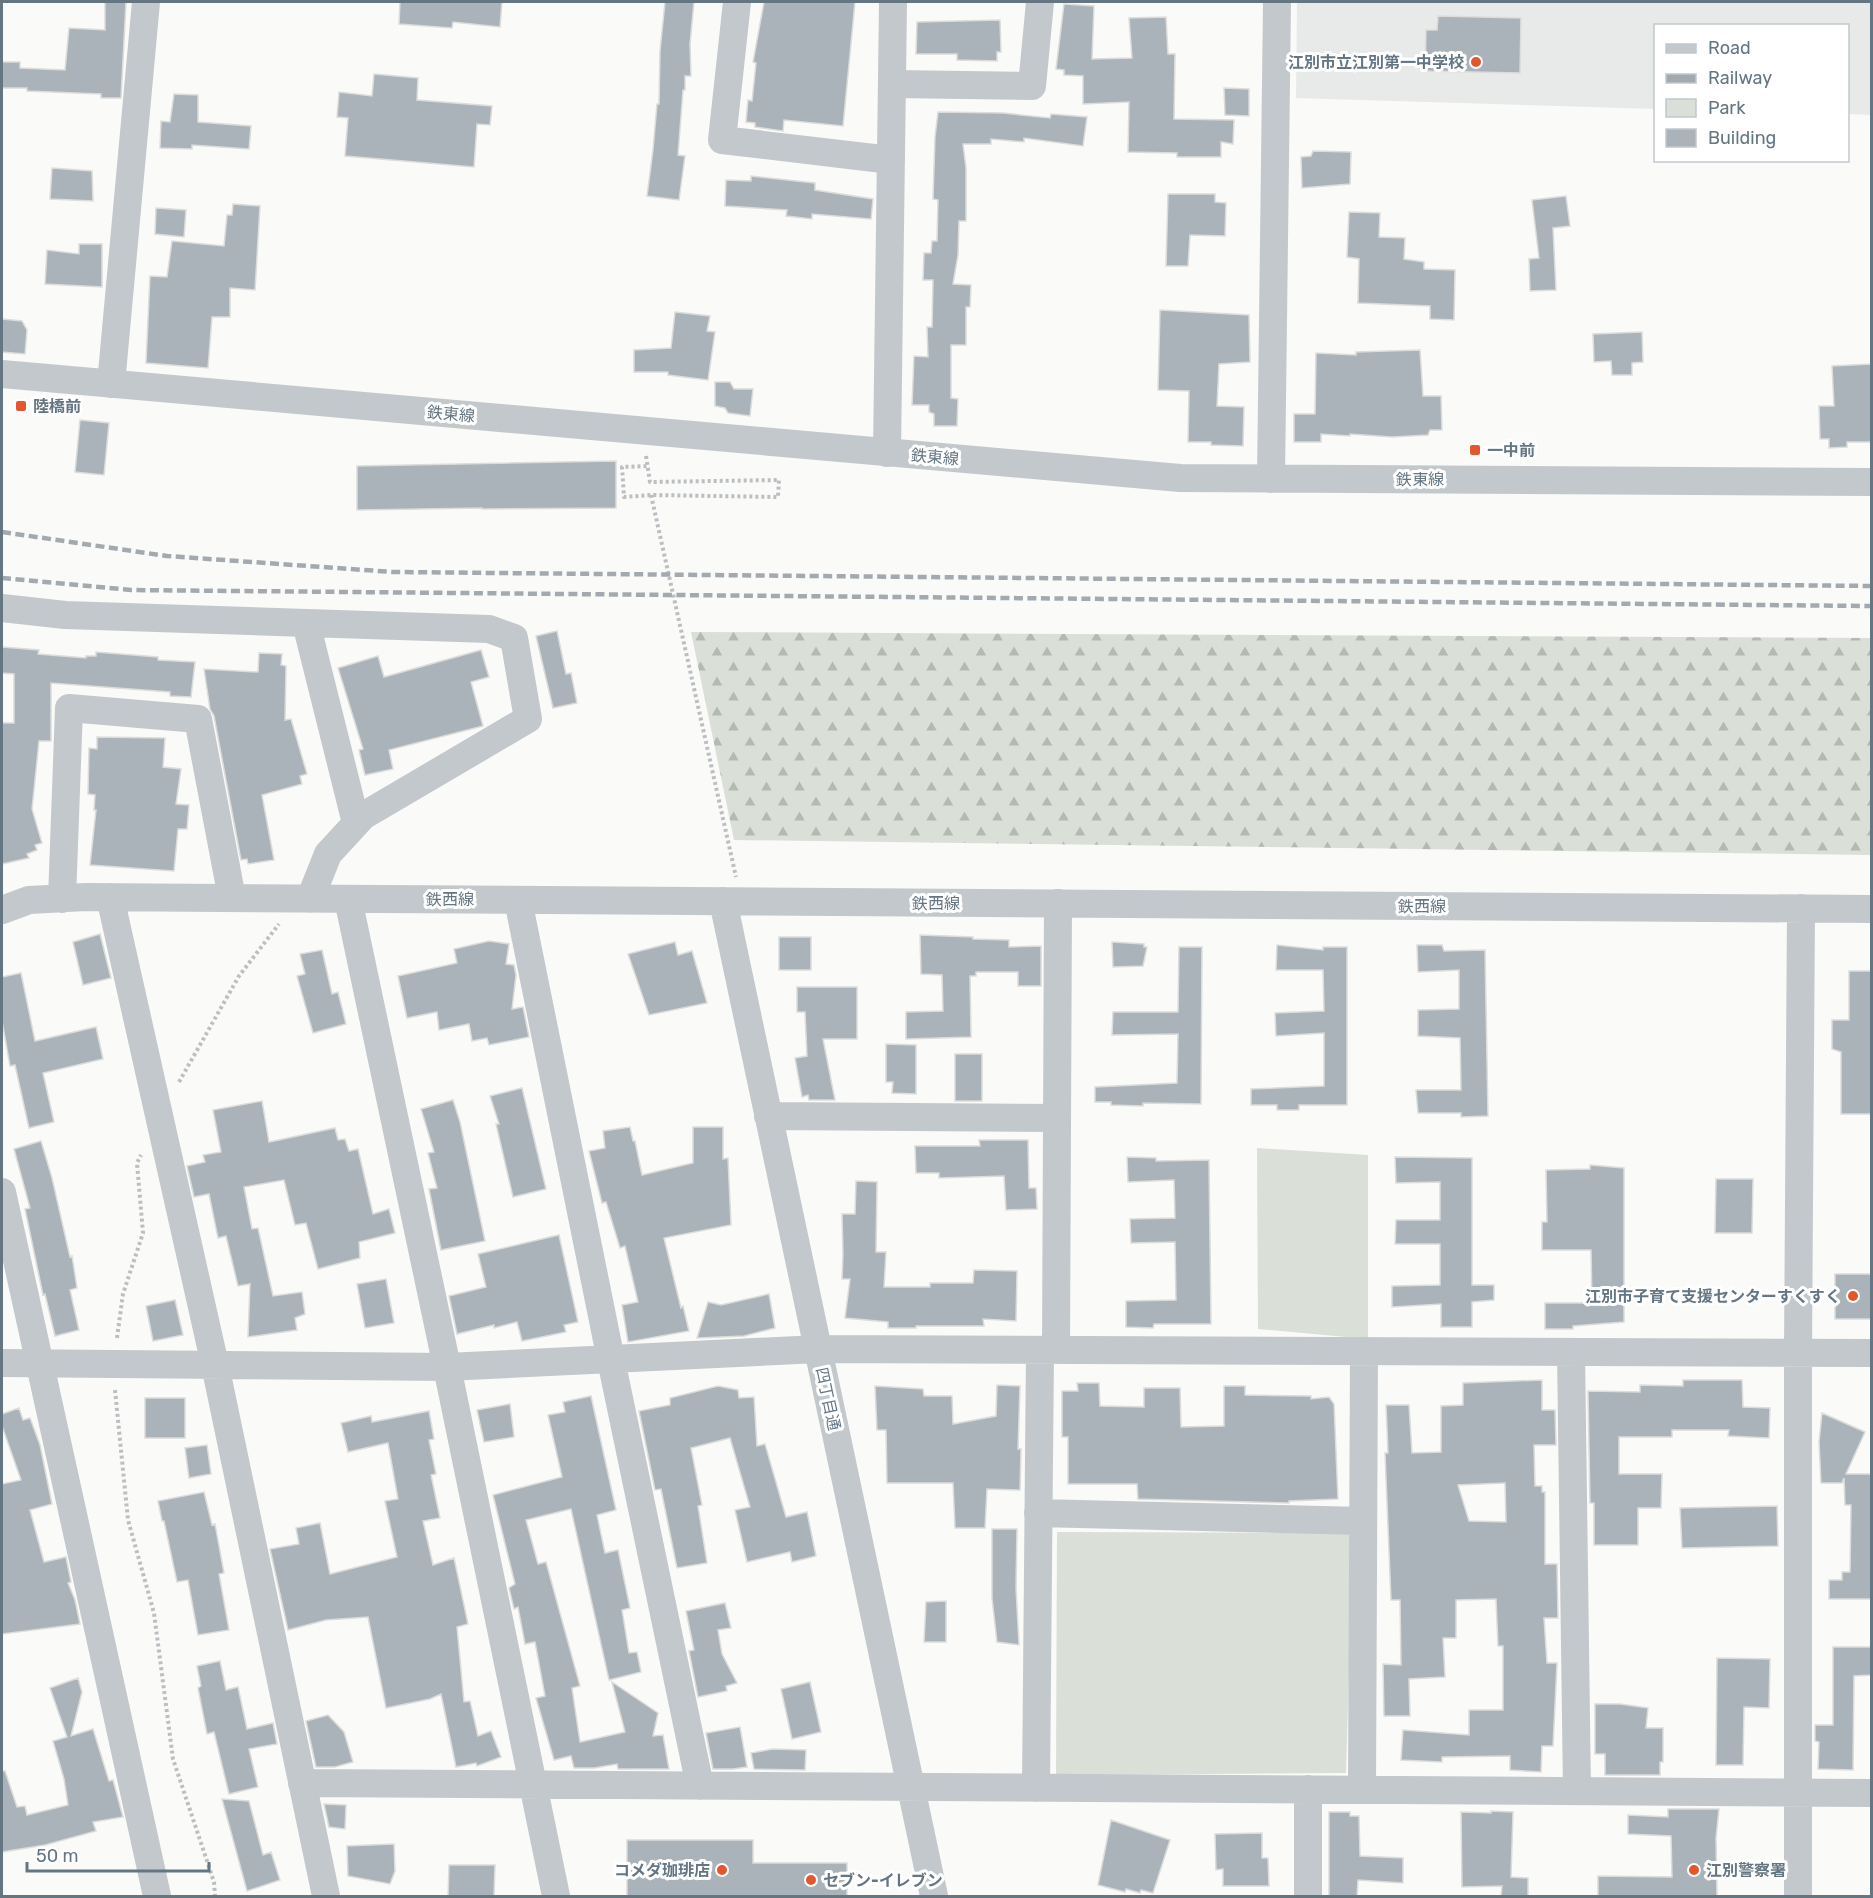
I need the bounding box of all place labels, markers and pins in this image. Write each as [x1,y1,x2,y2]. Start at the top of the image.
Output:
place label: 江別市立江別第一中学校 [1288,53,1464,72]
marker: 江別市立江別第一中学校 [1469,55,1483,69]
place label: 陸橋前 [33,397,81,416]
marker: 陸橋前 [14,399,28,413]
place label: 一中前 [1487,441,1535,460]
marker: 一中前 [1468,443,1482,457]
place label: 江別市子育て支援センターすくすく [1585,1287,1841,1306]
marker: 江別市子育て支援センターすくすく [1846,1289,1860,1303]
place label: コメダ珈琲店 [614,1861,710,1880]
place label: 江別警察署 [1706,1861,1786,1880]
marker: コメダ珈琲店 [715,1863,729,1877]
marker: 江別警察署 [1687,1863,1701,1877]
place label: セブン-イレブン [823,1871,943,1890]
marker: セブン-イレブン [804,1873,818,1887]

